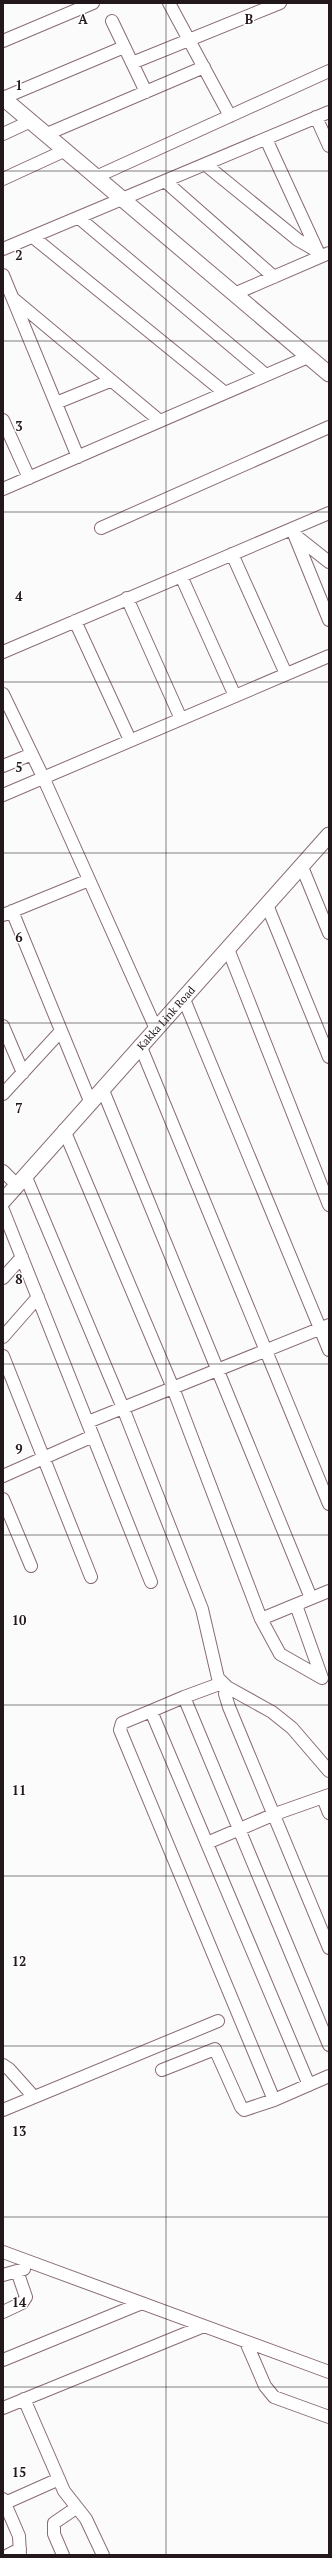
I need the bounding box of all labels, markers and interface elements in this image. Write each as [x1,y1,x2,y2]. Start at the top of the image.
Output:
text: A [78,10,88,28]
text: B [245,10,253,28]
text: 1 [15,76,23,94]
text: 2 [15,246,23,264]
text: 3 [15,417,23,435]
text: 4 [15,587,23,605]
text: 5 [15,758,23,776]
text: 6 [15,928,23,946]
street label: Kakka Link Road [134,983,198,1053]
text: 7 [15,1099,23,1117]
text: 8 [15,1270,23,1288]
text: 9 [15,1440,23,1458]
text: 10 [12,1611,27,1629]
text: 11 [12,1781,26,1799]
text: 12 [12,1952,26,1970]
text: 13 [12,2122,26,2140]
text: 14 [12,2293,27,2311]
text: 15 [12,2463,26,2481]

